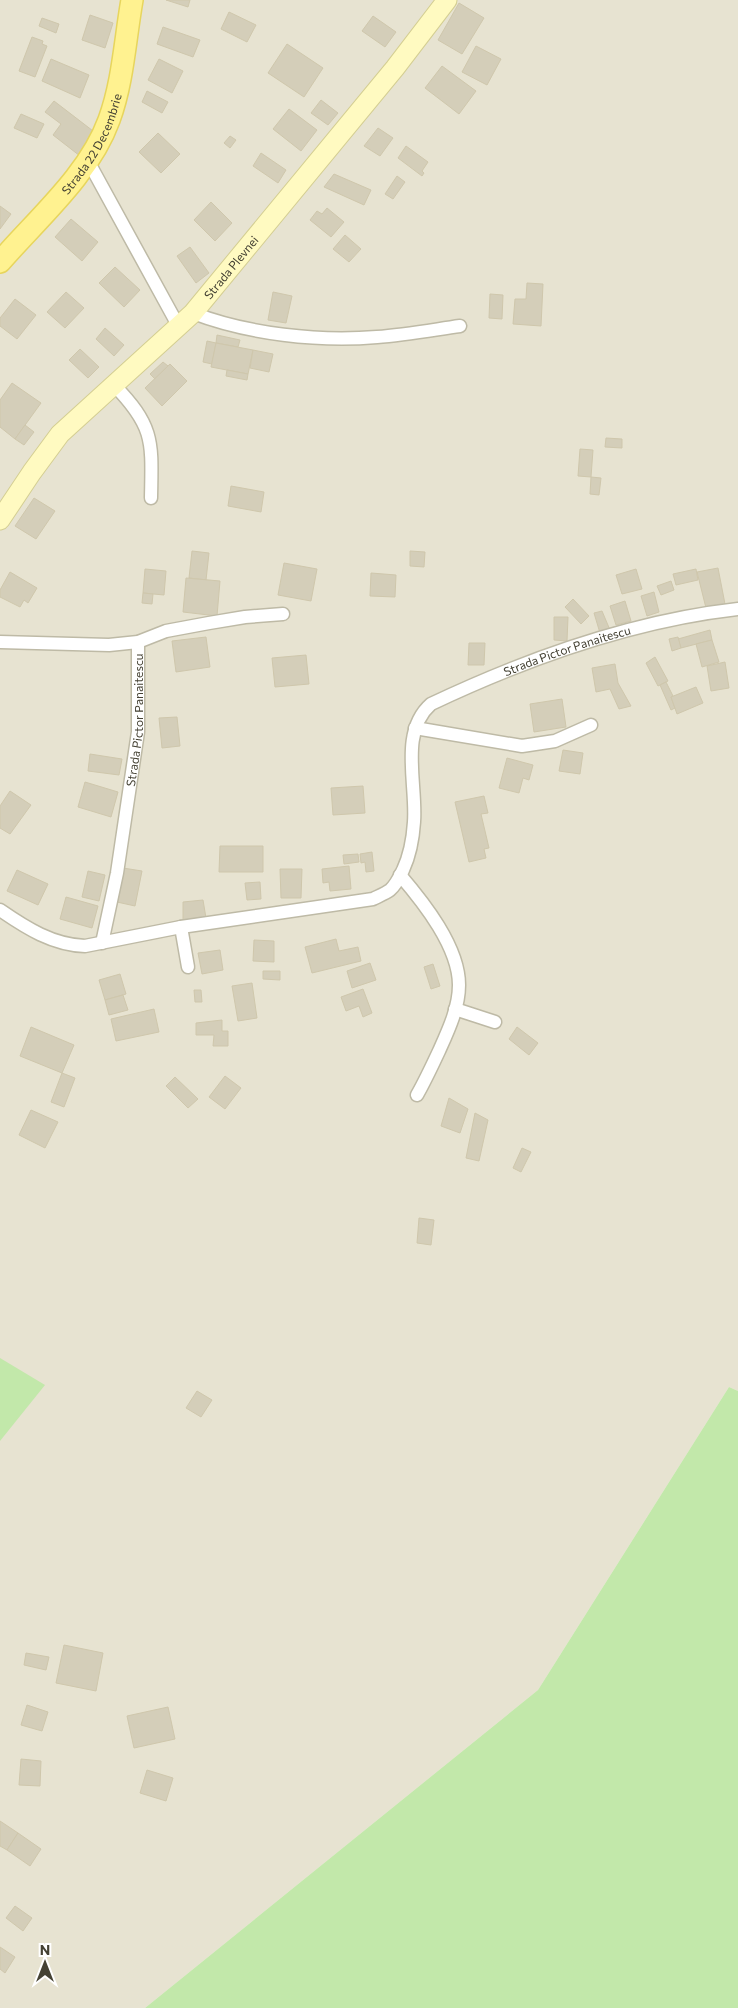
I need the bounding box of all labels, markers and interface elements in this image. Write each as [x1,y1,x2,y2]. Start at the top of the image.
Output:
street label: Strada 22 Decembrie [58,92,124,197]
street label: Strada Plevnei [201,233,261,302]
street label: Strada Pictor Panaitescu [501,623,632,678]
street label: Strada Pictor Panaitescu [123,653,145,787]
north arrow [20,1938,70,1988]
text: N [40,1941,50,1958]

